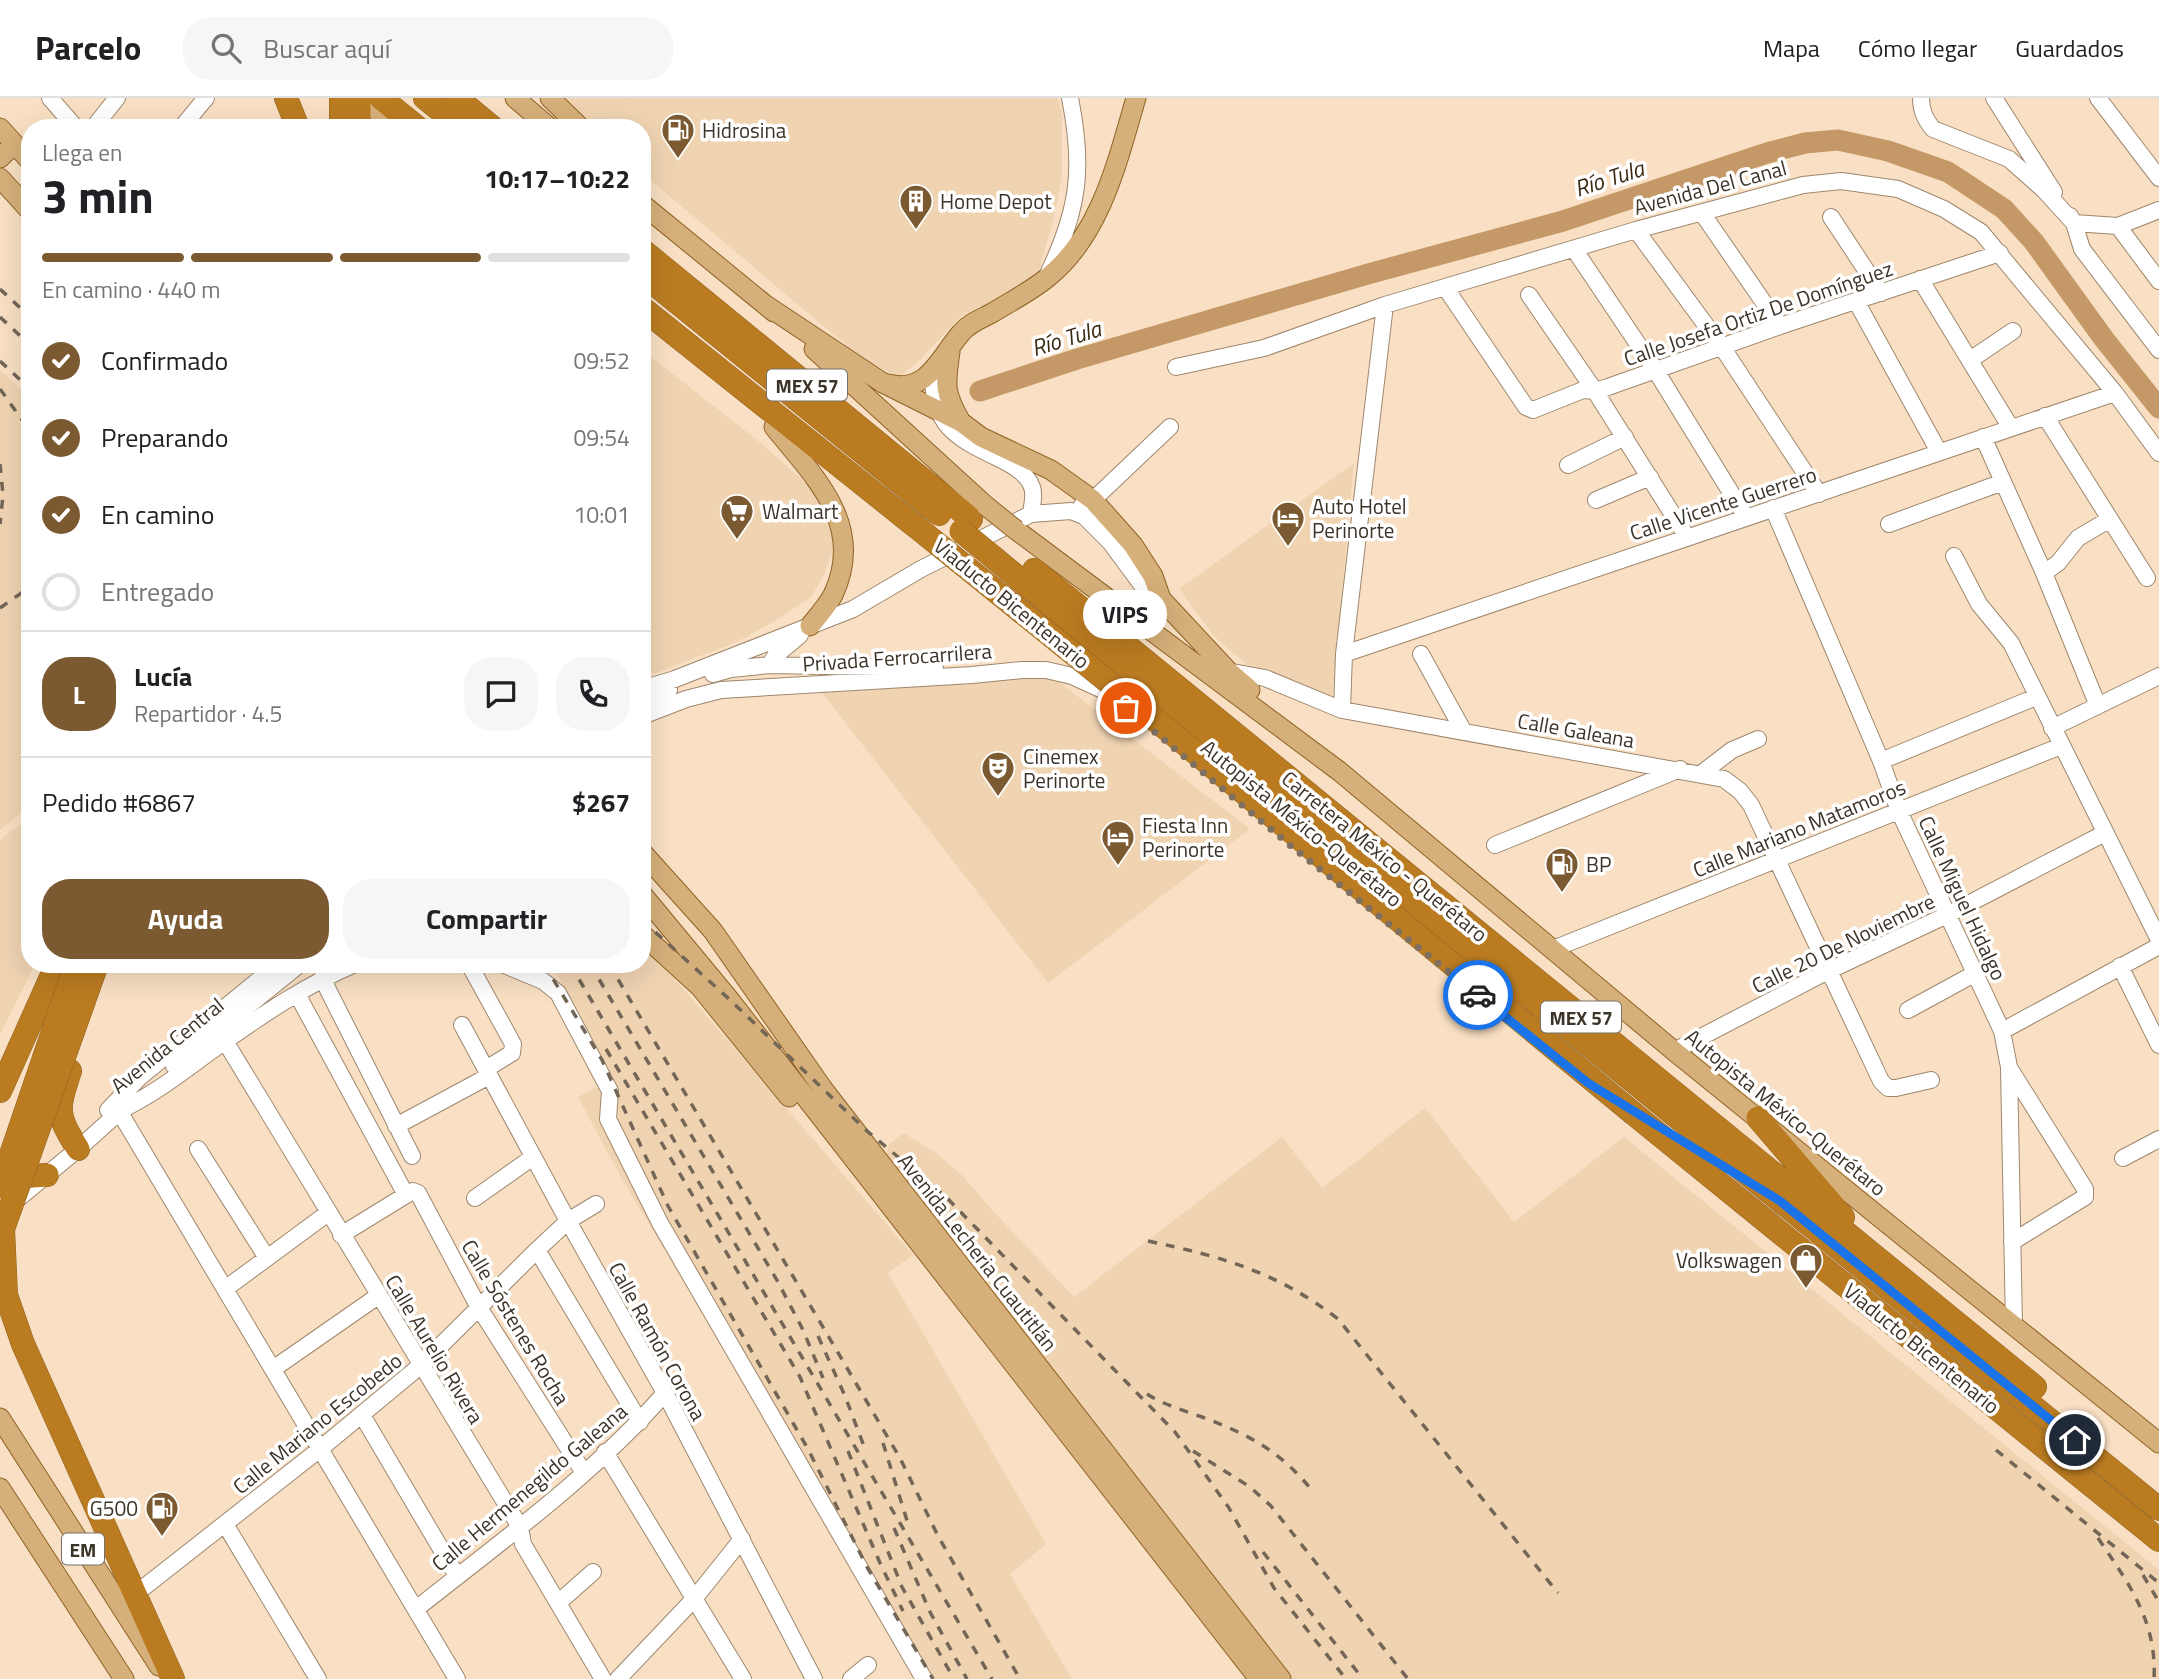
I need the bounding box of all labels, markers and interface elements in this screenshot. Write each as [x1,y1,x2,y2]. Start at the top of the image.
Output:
search box [183,17,673,80]
text: Parcelo [35,23,141,73]
icon: search [207,29,245,67]
text: Buscar aquí [263,29,391,68]
text: Mapa [1763,30,1820,66]
text: Cómo llegar [1858,30,1977,66]
text: Guardados [2015,30,2124,66]
fuel station icon: Hidrosina [659,111,697,160]
place label: Hidrosina [702,114,787,146]
text: Llega en [42,135,122,170]
water label: Río Tula [1570,150,1650,206]
street label: Avenida Del Canal [1630,151,1790,223]
text: 10:17–10:22 [484,159,630,198]
text: 3 min [42,161,154,231]
building icon: Home Depot [897,182,935,231]
place label: Home Depot [940,185,1052,217]
street label: Calle Josefa Ortiz De Domínguez [1619,252,1897,374]
text: En camino · 440 m [42,272,220,307]
water label: Río Tula [1027,310,1107,365]
text: Confirmado [101,341,228,380]
icon: check [42,342,80,380]
text: 09:52 [573,343,630,378]
road number: MEX 57 [767,370,847,400]
text: Preparando [101,418,228,457]
icon: check [42,419,80,457]
text: 09:54 [573,420,630,455]
street label: Calle Vicente Guerrero [1625,458,1821,548]
place label: Auto Hotel Perinorte [1312,490,1407,546]
supermarket icon: Walmart [718,492,756,541]
text: En camino [101,495,215,534]
place label: Walmart [762,495,839,527]
icon: check [42,496,80,534]
text: 10:01 [573,497,630,532]
hotel icon: Auto Hotel Perinorte [1269,499,1307,548]
street label: Viaducto Bicentenario [927,530,1097,676]
text: Entregado [101,572,214,611]
callout: VIPS [1084,589,1168,638]
text: VIPS [1102,597,1148,632]
street label: Privada Ferrocarrilera [801,634,993,680]
text: Lucía [134,657,192,696]
button: chat [464,657,538,731]
button: phone [556,657,630,731]
text: L [73,675,85,714]
pin [1096,678,1156,738]
icon: bag [1107,689,1145,727]
text: Repartidor · 4.5 [134,696,282,731]
street label: Calle Galeana [1515,704,1637,756]
street label: Autopista México-Querétaro [1194,732,1410,914]
place label: Cinemex Perinorte [1023,740,1105,796]
theatre icon: Cinemex Perinorte [979,749,1017,798]
street label: Carretera México - Querétaro [1275,763,1495,949]
street label: Calle Mariano Matamoros [1688,771,1910,885]
text: Pedido #6867 [42,783,196,822]
text: $267 [572,783,630,822]
place label: Fiesta Inn Perinorte [1142,809,1228,865]
street label: Calle Miguel Hidalgo [1911,810,2015,986]
hotel icon: Fiesta Inn Perinorte [1099,818,1137,867]
fuel station icon: BP [1543,845,1581,894]
place label: BP [1586,848,1611,880]
button: Ayuda [42,879,329,959]
button: Compartir [343,879,630,959]
street label: Calle 20 De Noviembre [1746,885,1940,1001]
courier [1443,960,1513,1030]
icon: car [1459,976,1497,1014]
street label: Avenida Central [103,989,231,1101]
road number: MEX 57 [1541,1001,1621,1032]
street label: Autopista México-Querétaro [1678,1021,1894,1203]
street label: Avenida Lecheria Cuautitlán [890,1146,1066,1358]
street label: Calle Sóstenes Rocha [454,1233,578,1411]
shop icon: Volkswagen [1787,1241,1825,1290]
place label: Volkswagen [1676,1244,1782,1276]
street label: Calle Ramón Corona [601,1256,715,1427]
street label: Calle Aurelio Rivera [378,1268,493,1430]
street label: Viaducto Bicentenario [1837,1275,2007,1421]
street label: Calle Mariano Escobedo [225,1345,409,1501]
street label: Calle Hermenegildo Galeana [424,1395,634,1579]
pin [2045,1410,2105,1470]
icon: home [2056,1421,2094,1459]
fuel station icon: G500 [143,1489,181,1538]
place label: G500 [90,1492,138,1524]
road number: EM [62,1534,104,1564]

